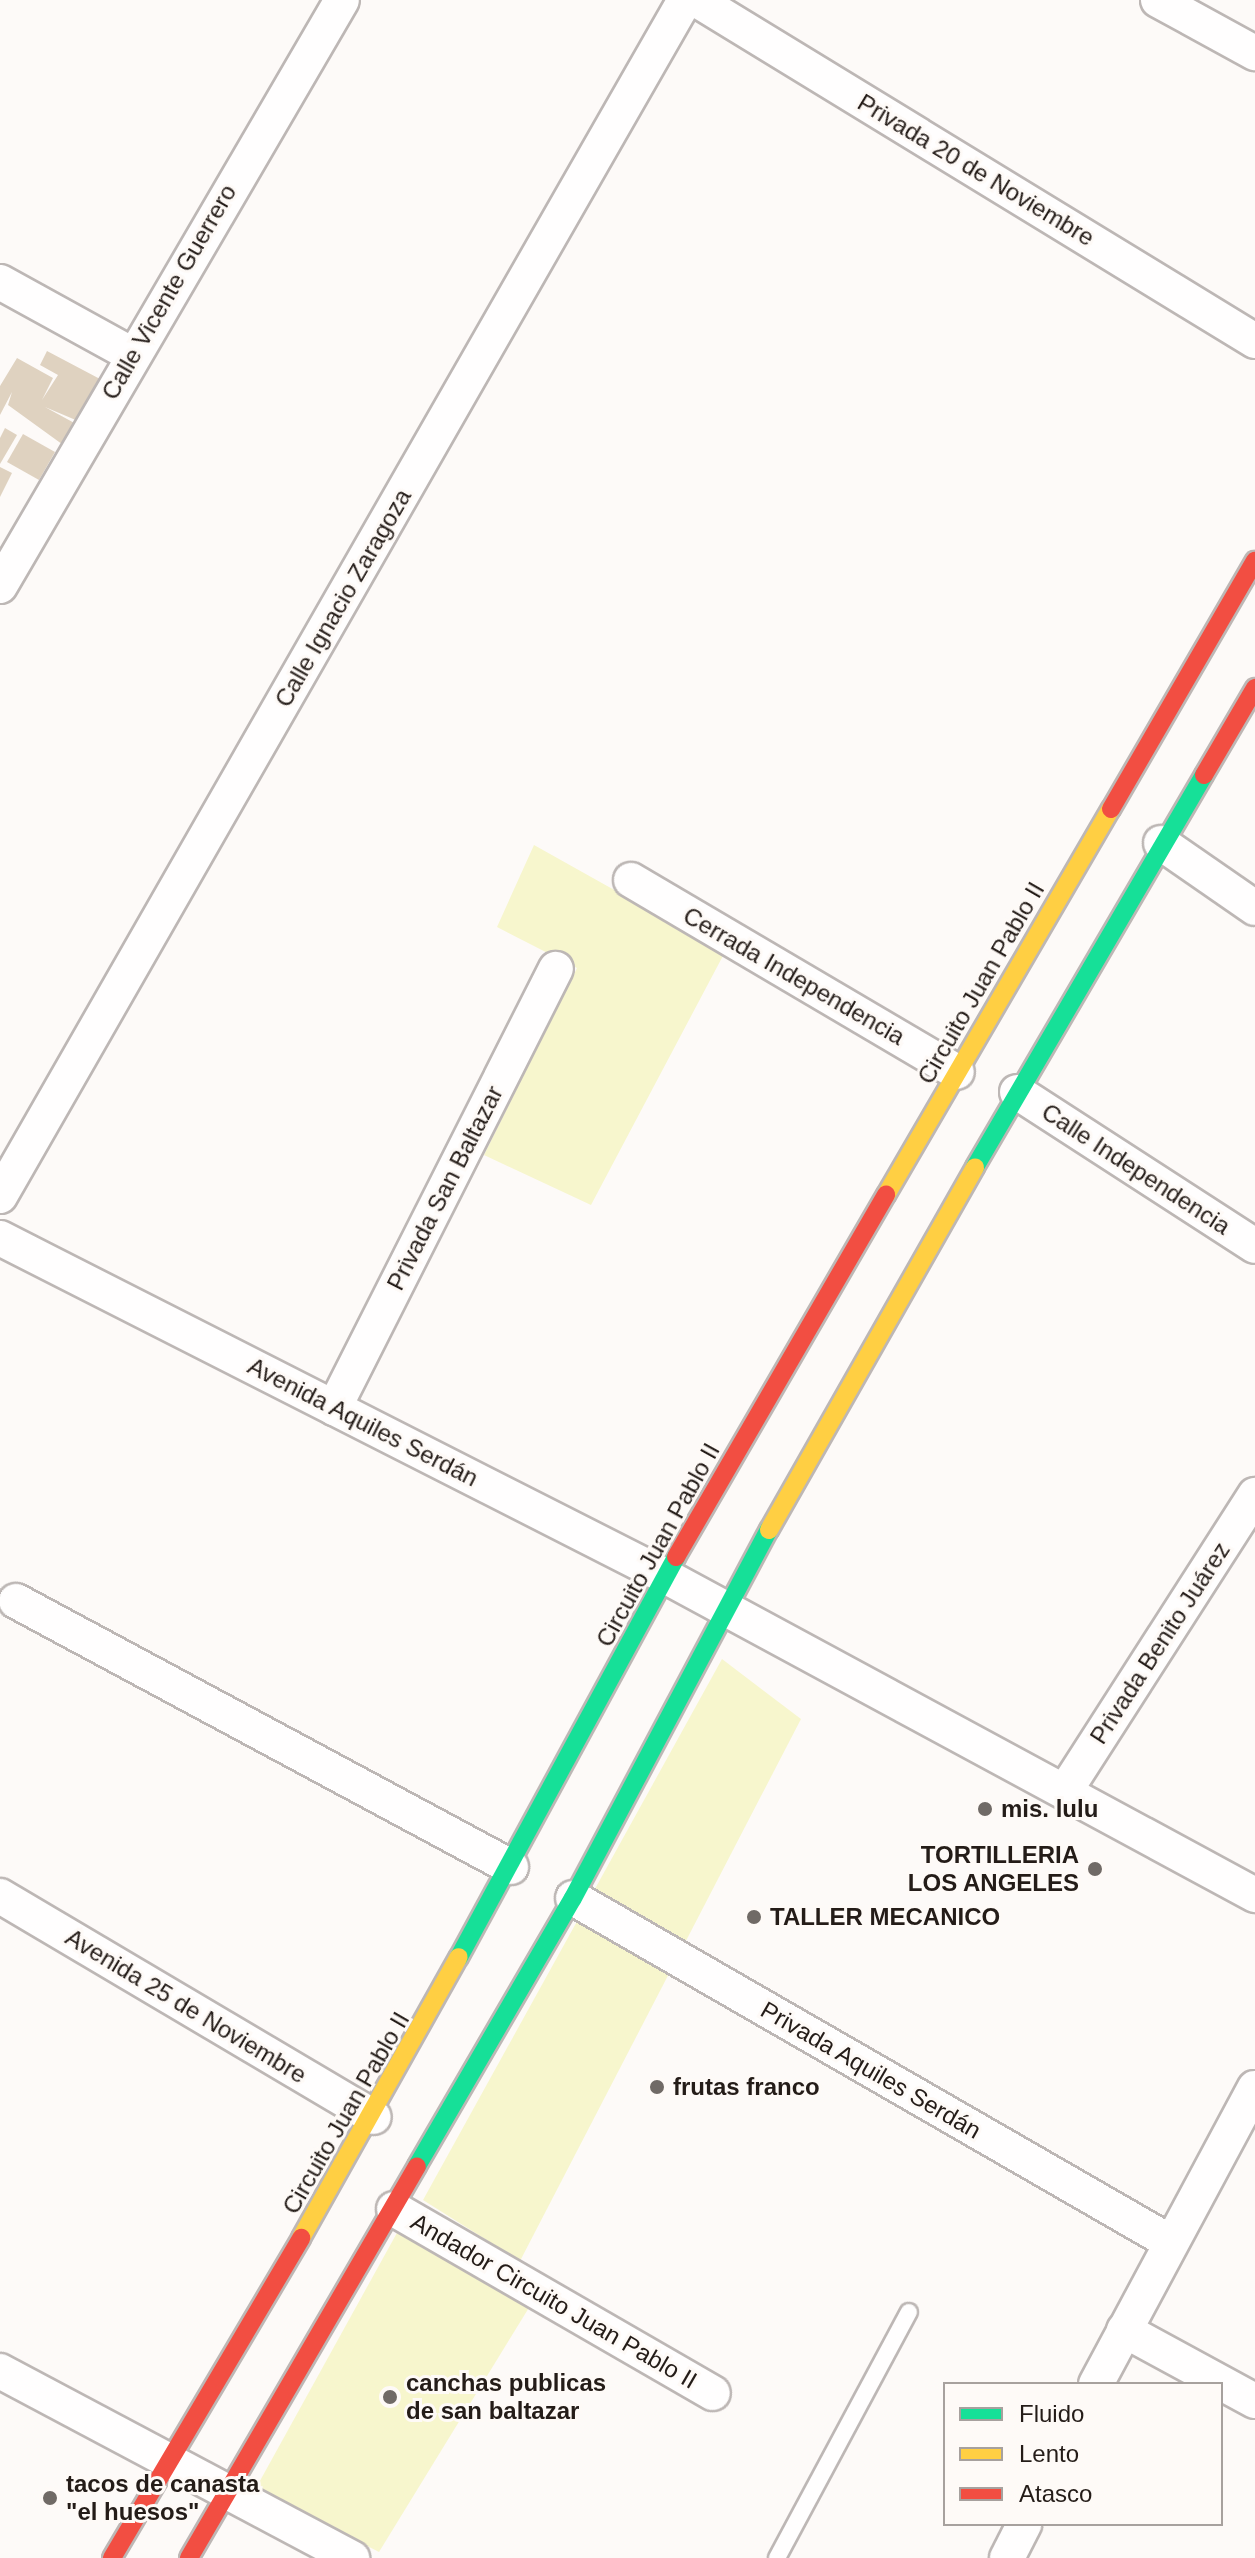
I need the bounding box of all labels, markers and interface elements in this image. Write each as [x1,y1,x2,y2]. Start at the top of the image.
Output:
street label: Privada 20 de Noviembre [853,88,1099,252]
street label: Calle Vicente Guerrero [96,179,242,405]
street label: Calle Ignacio Zaragoza [269,484,417,712]
street label: Circuito Juan Pablo II [911,877,1051,1089]
street label: Cerrada Independencia [678,901,910,1051]
street label: Privada San Baltazar [381,1081,509,1295]
street label: Calle Independencia [1036,1097,1236,1241]
street label: Avenida Aquiles Serdán [243,1351,483,1493]
street label: Circuito Juan Pablo II [590,1438,726,1652]
street label: Privada Benito Juárez [1084,1537,1236,1749]
place label: mis. lulu [1001,1795,1098,1823]
marker: mis. lulu [976,1800,994,1818]
place label: TORTILLERIA LOS ANGELES [907,1841,1079,1897]
marker: TORTILLERIA LOS ANGELES [1086,1860,1104,1878]
place label: TALLER MECANICO [770,1903,1000,1931]
marker: TALLER MECANICO [745,1908,763,1926]
street label: Avenida 25 de Noviembre [60,1923,312,2089]
street label: Privada Aquiles Serdán [755,1995,987,2145]
street label: Circuito Juan Pablo II [276,2007,416,2219]
place label: frutas franco [673,2073,820,2101]
marker: frutas franco [648,2078,666,2096]
street label: Andador Circuito Juan Pablo II [406,2207,702,2395]
place label: canchas publicas de san baltazar [406,2369,606,2425]
legend [943,2382,1223,2526]
marker: canchas publicas de san baltazar [381,2388,399,2406]
text: Fluido [1019,2400,1084,2427]
text: Lento [1019,2440,1079,2467]
place label: tacos de canasta "el huesos" [66,2470,259,2526]
text: Atasco [1019,2480,1092,2507]
marker: tacos de canasta "el huesos" [41,2489,59,2507]

